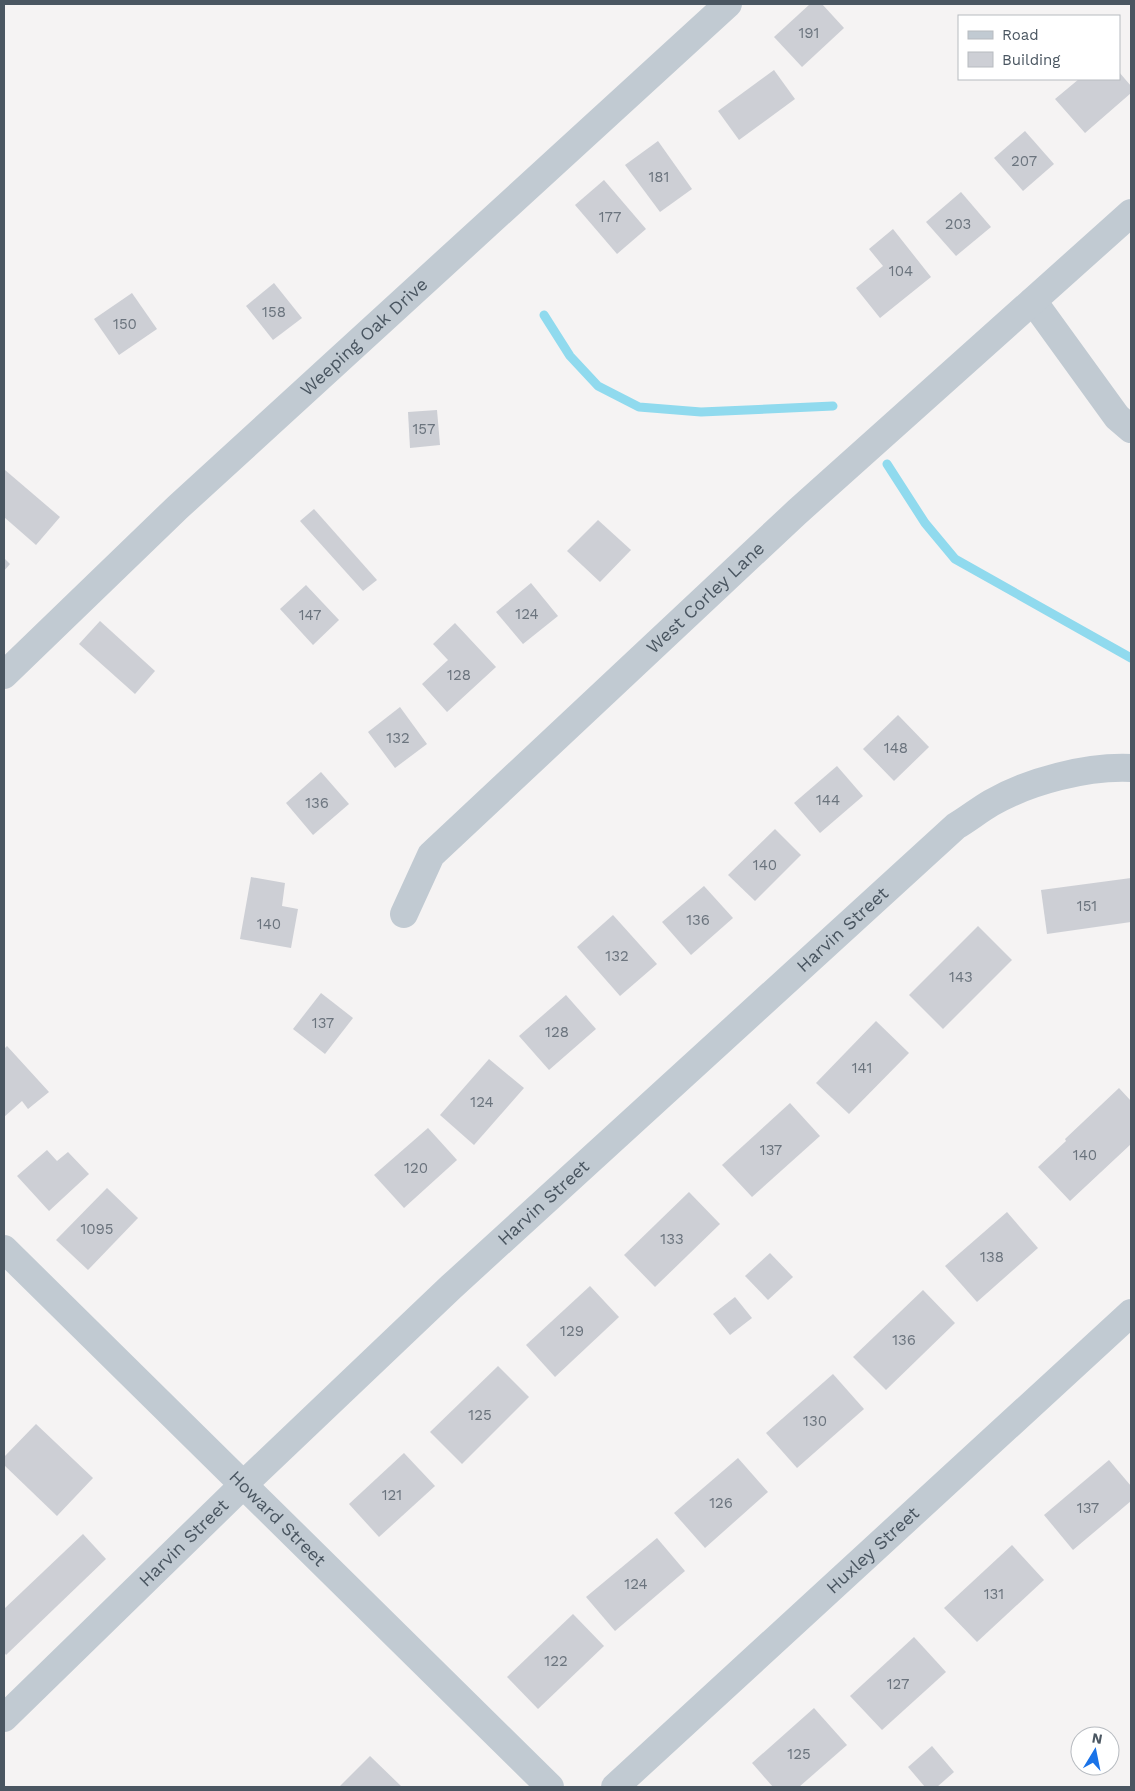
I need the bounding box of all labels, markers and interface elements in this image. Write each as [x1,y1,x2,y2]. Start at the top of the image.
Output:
legend [958,15,1120,80]
house number: 191 [799,24,819,42]
text: Road [1002,26,1039,44]
text: Building [1002,51,1060,69]
house number: 207 [1011,152,1037,170]
house number: 181 [649,168,669,186]
house number: 177 [599,208,621,226]
house number: 203 [945,215,971,233]
house number: 104 [889,262,913,280]
street label: Weeping Oak Drive [296,273,432,400]
house number: 158 [262,303,286,321]
house number: 150 [113,315,137,333]
house number: 157 [413,420,436,438]
street label: West Corley Lane [642,537,768,658]
house number: 124 [515,605,539,623]
house number: 147 [299,606,321,624]
house number: 128 [447,666,471,684]
house number: 132 [386,729,410,747]
house number: 148 [884,739,908,757]
house number: 144 [816,791,840,809]
house number: 136 [305,794,329,812]
house number: 140 [753,856,777,874]
street label: Harvin Street [792,882,893,976]
house number: 151 [1077,897,1097,915]
house number: 136 [686,911,710,929]
house number: 140 [257,915,281,933]
house number: 132 [605,947,629,965]
house number: 143 [949,968,973,986]
house number: 137 [312,1014,334,1032]
house number: 128 [545,1023,569,1041]
house number: 141 [852,1059,872,1077]
house number: 124 [470,1093,494,1111]
house number: 137 [760,1141,782,1159]
house number: 140 [1073,1146,1097,1164]
street label: Harvin Street [493,1155,593,1249]
house number: 120 [404,1159,428,1177]
house number: 1095 [80,1220,114,1238]
house number: 133 [660,1230,684,1248]
house number: 138 [980,1248,1004,1266]
house number: 129 [560,1322,584,1340]
house number: 136 [892,1331,916,1349]
house number: 125 [468,1406,492,1424]
house number: 130 [803,1412,827,1430]
street label: Howard Street [225,1466,331,1571]
house number: 121 [382,1486,402,1504]
street label: Harvin Street [134,1494,233,1591]
house number: 126 [709,1494,733,1512]
house number: 137 [1077,1499,1099,1517]
street label: Huxley Street [822,1502,923,1598]
house number: 124 [624,1575,648,1593]
house number: 131 [984,1585,1004,1603]
house number: 122 [544,1652,568,1670]
house number: 127 [887,1675,909,1693]
north arrow [1070,1726,1120,1776]
text: N [1091,1729,1104,1747]
house number: 125 [787,1745,811,1763]

